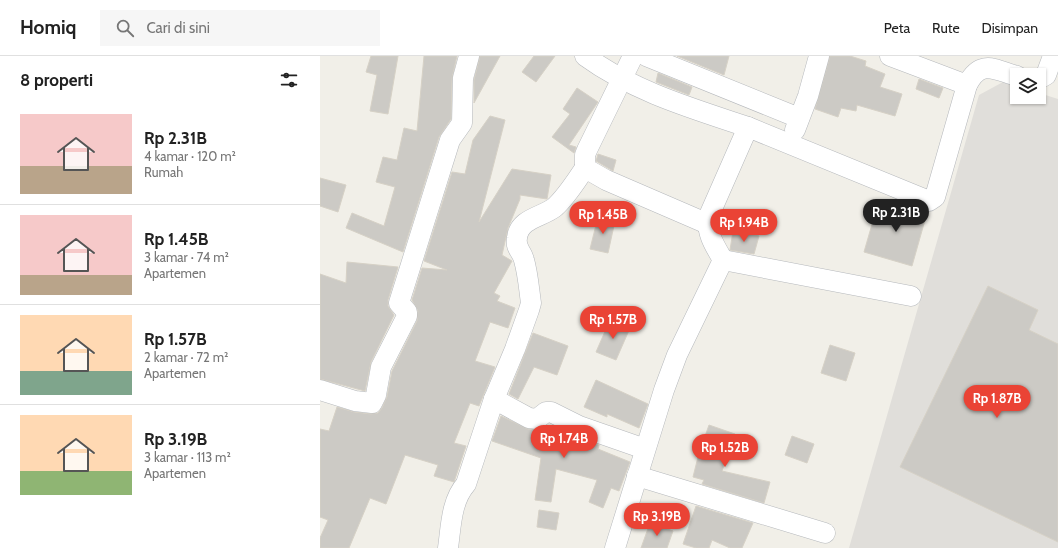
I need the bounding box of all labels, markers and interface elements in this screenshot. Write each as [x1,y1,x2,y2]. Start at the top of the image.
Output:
search box [100,10,380,46]
text: Homiq [20,16,76,39]
icon: search [114,17,136,39]
text: Cari di sini [146,19,210,37]
text: Peta [884,19,910,37]
text: Rute [932,19,960,37]
text: Disimpan [982,19,1038,37]
map controls [1010,68,1046,104]
button: layers [1010,68,1046,104]
icon: filters [278,69,300,91]
text: 8 properti [20,70,93,90]
text: Rp 2.31B [144,128,207,148]
icon: home [52,130,100,178]
text: 4 kamar · 120 m² [144,148,236,164]
text: Rumah [144,164,183,180]
pin: Rp 2.31B [855,199,937,233]
pin: Rp 1.45B [562,201,644,235]
text: Rp 2.31B [872,204,920,220]
text: Rp 1.45B [578,206,628,222]
pin: Rp 1.94B [703,209,785,243]
text: Rp 1.94B [719,214,769,230]
text: Rp 1.45B [144,229,208,249]
icon: home [52,231,100,279]
text: 3 kamar · 74 m² [144,249,229,265]
text: Apartemen [144,265,206,281]
pin: Rp 1.57B [572,306,654,340]
text: Rp 1.57B [589,311,637,327]
text: Rp 1.57B [144,329,207,349]
icon: home [52,331,100,379]
text: 2 kamar · 72 m² [144,349,228,365]
text: Apartemen [144,365,206,381]
pin: Rp 1.87B [956,385,1038,419]
text: Rp 1.87B [973,390,1021,406]
pin: Rp 1.74B [523,425,605,459]
text: Rp 3.19B [144,429,207,449]
text: Rp 1.74B [540,430,588,446]
icon: home [52,431,100,479]
pin: Rp 1.52B [684,434,766,468]
text: Rp 1.52B [701,439,749,455]
text: 3 kamar · 113 m² [144,449,231,465]
text: Apartemen [144,465,206,481]
pin: Rp 3.19B [616,503,698,537]
text: Rp 3.19B [633,508,681,524]

